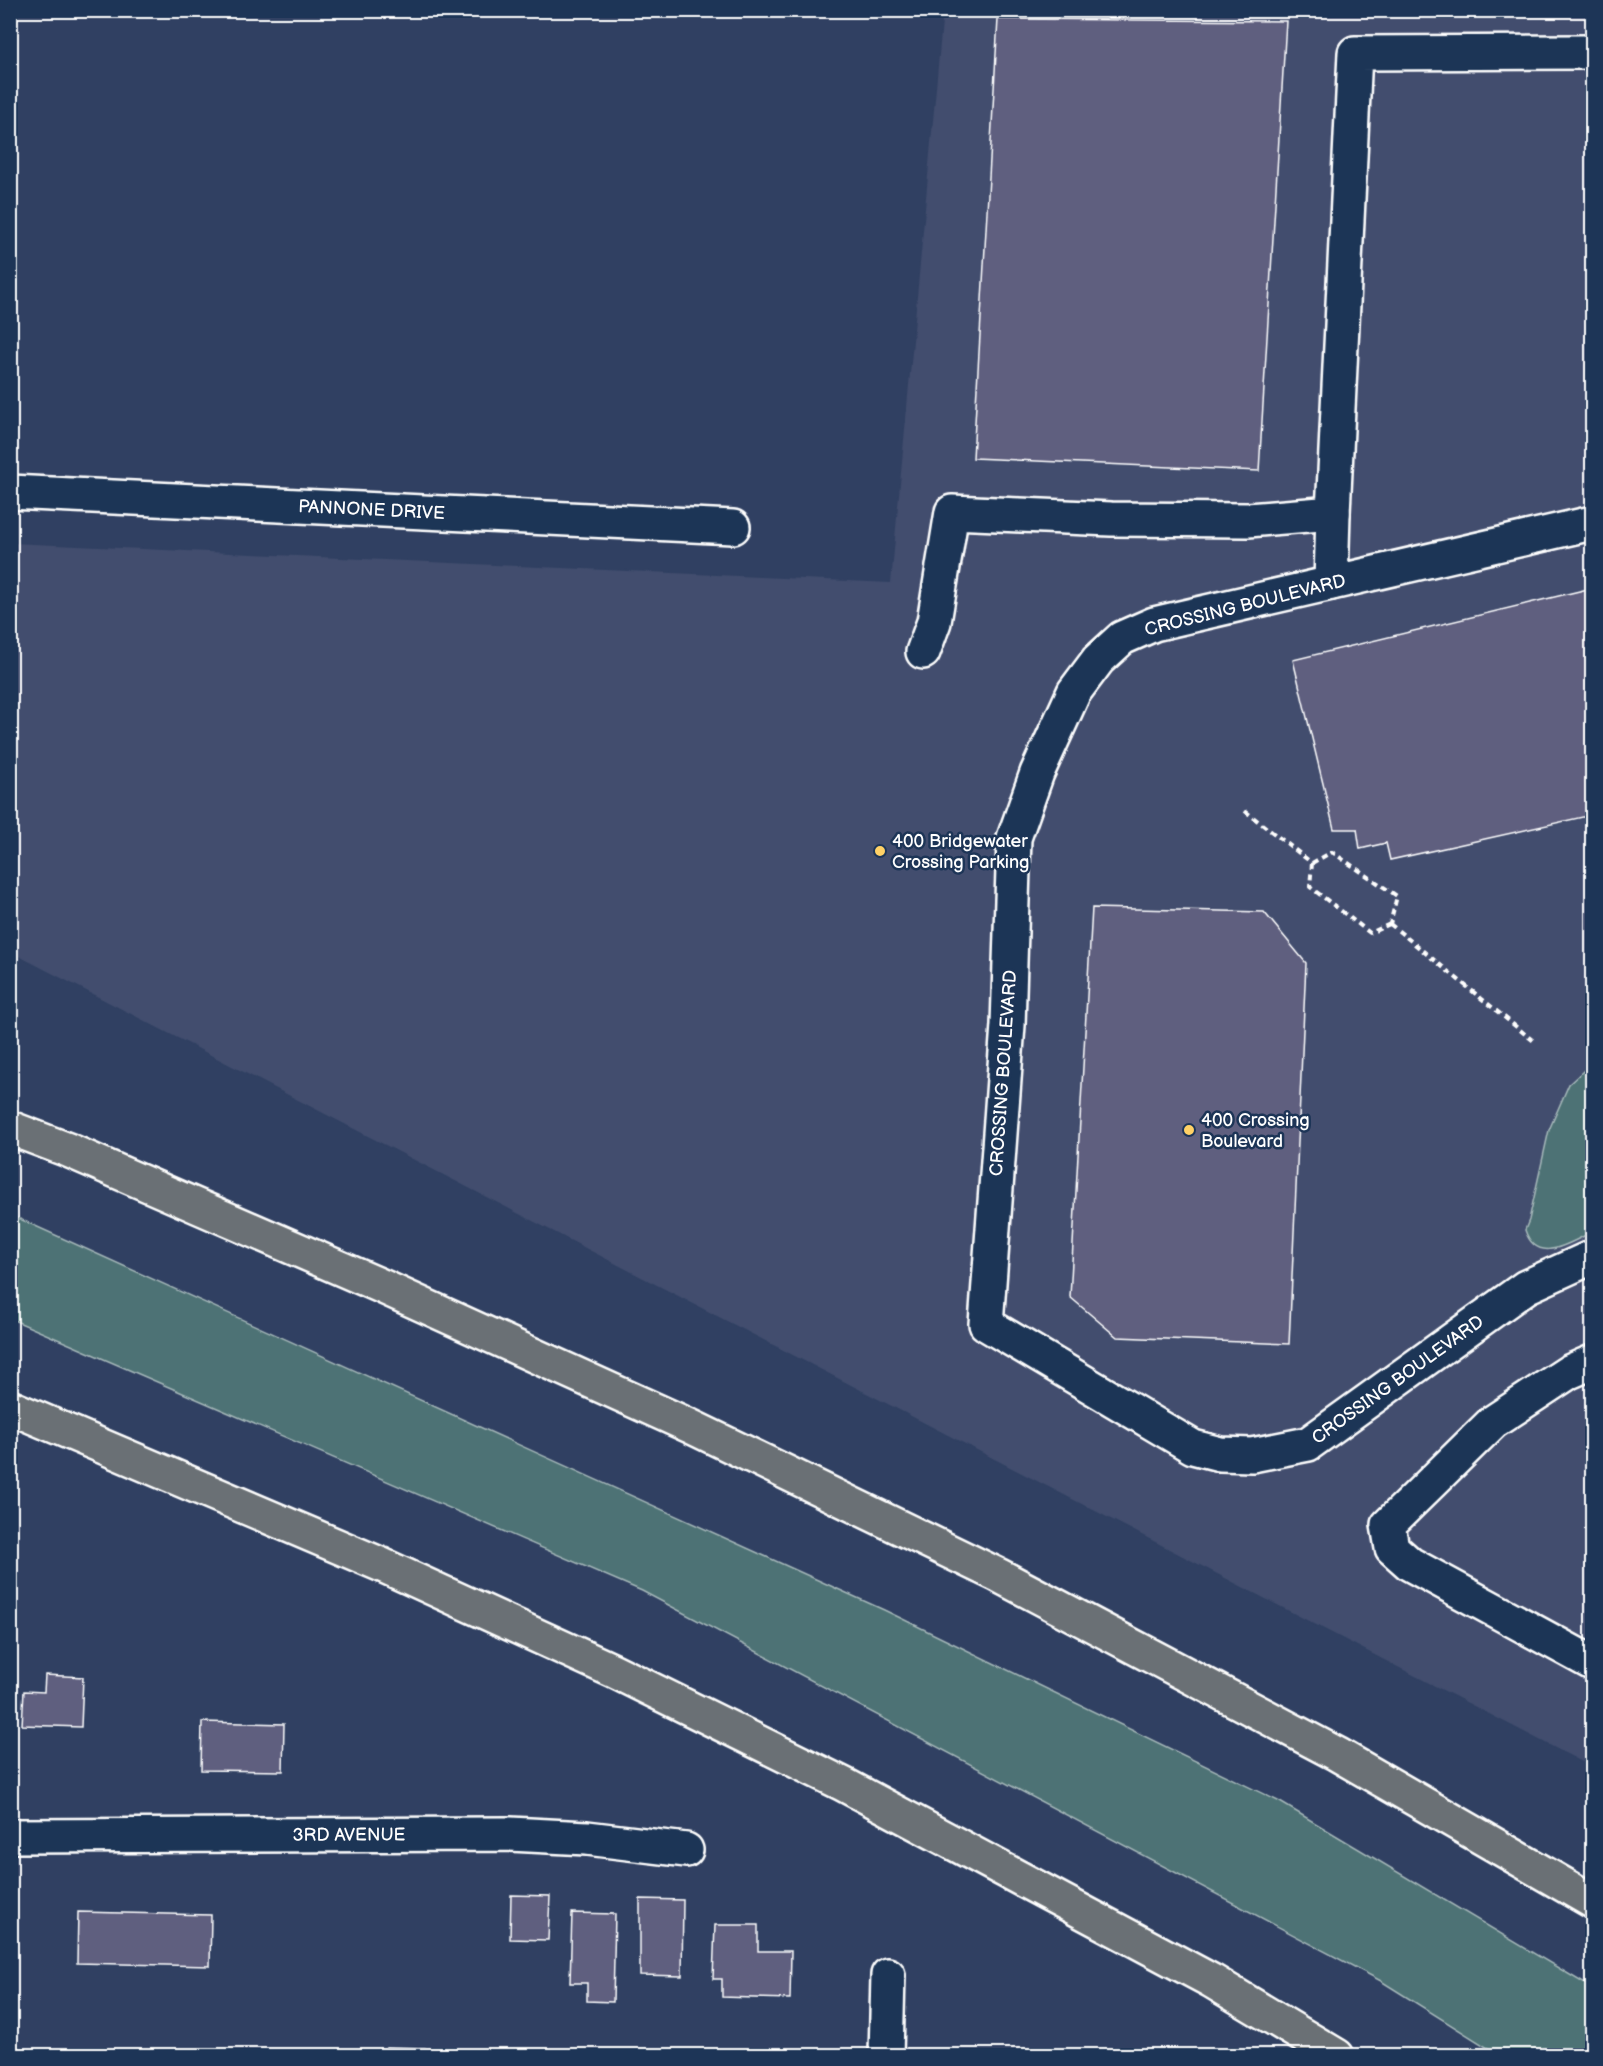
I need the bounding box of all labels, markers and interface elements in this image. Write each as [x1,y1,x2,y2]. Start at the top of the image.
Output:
street label: PANNONE DRIVE [298,496,445,524]
street label: CROSSING BOULEVARD [1142,570,1348,641]
place label: 400 Bridgewater Crossing Parking [892,831,1029,873]
marker: 400 Bridgewater Crossing Parking [873,844,887,858]
street label: CROSSING BOULEVARD [986,969,1021,1177]
place label: 400 Crossing Boulevard [1201,1110,1310,1152]
marker: 400 Crossing Boulevard [1182,1123,1196,1137]
street label: CROSSING BOULEVARD [1308,1311,1488,1449]
street label: 3RD AVENUE [292,1824,406,1846]

